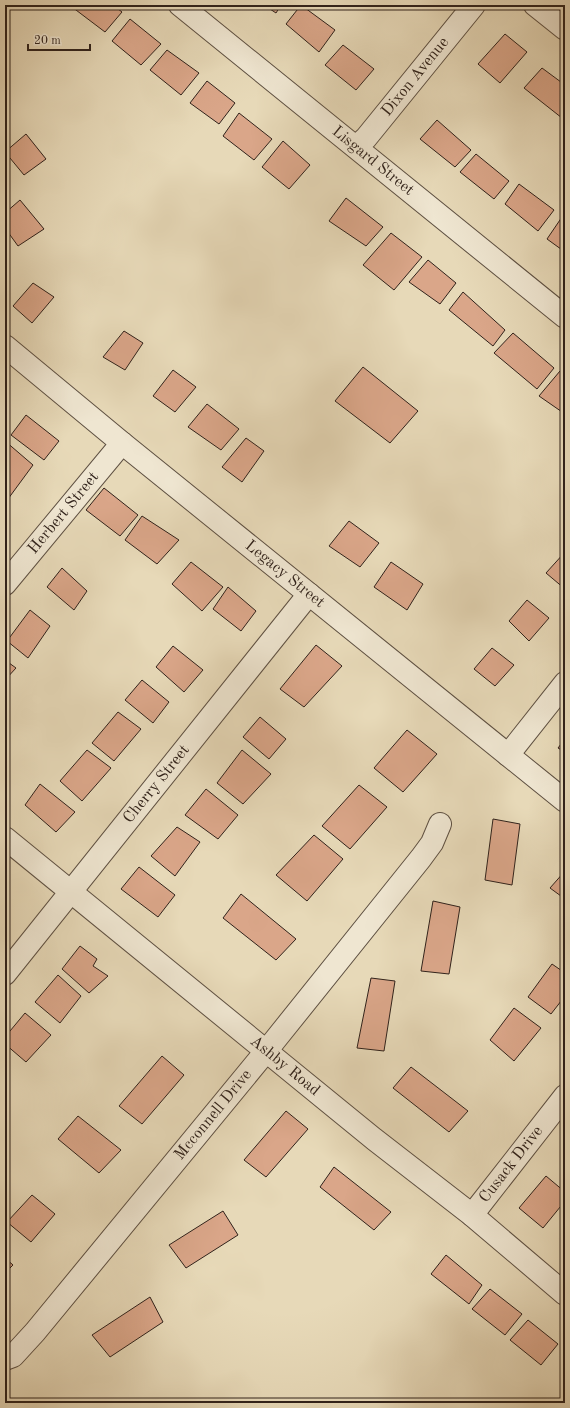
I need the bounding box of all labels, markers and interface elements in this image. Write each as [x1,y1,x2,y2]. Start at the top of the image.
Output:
scale bar [28,26,90,52]
street label: Dixon Avenue [379,34,452,120]
text: 20 m [34,35,61,47]
street label: Lisgard Street [329,123,417,199]
street label: Herbert Street [25,469,102,557]
street label: Legacy Street [242,538,328,611]
street label: Cherry Street [121,742,193,826]
street label: Ashby Road [247,1033,323,1099]
street label: Mcconnell Drive [172,1067,255,1163]
street label: Cusack Drive [477,1123,546,1206]

